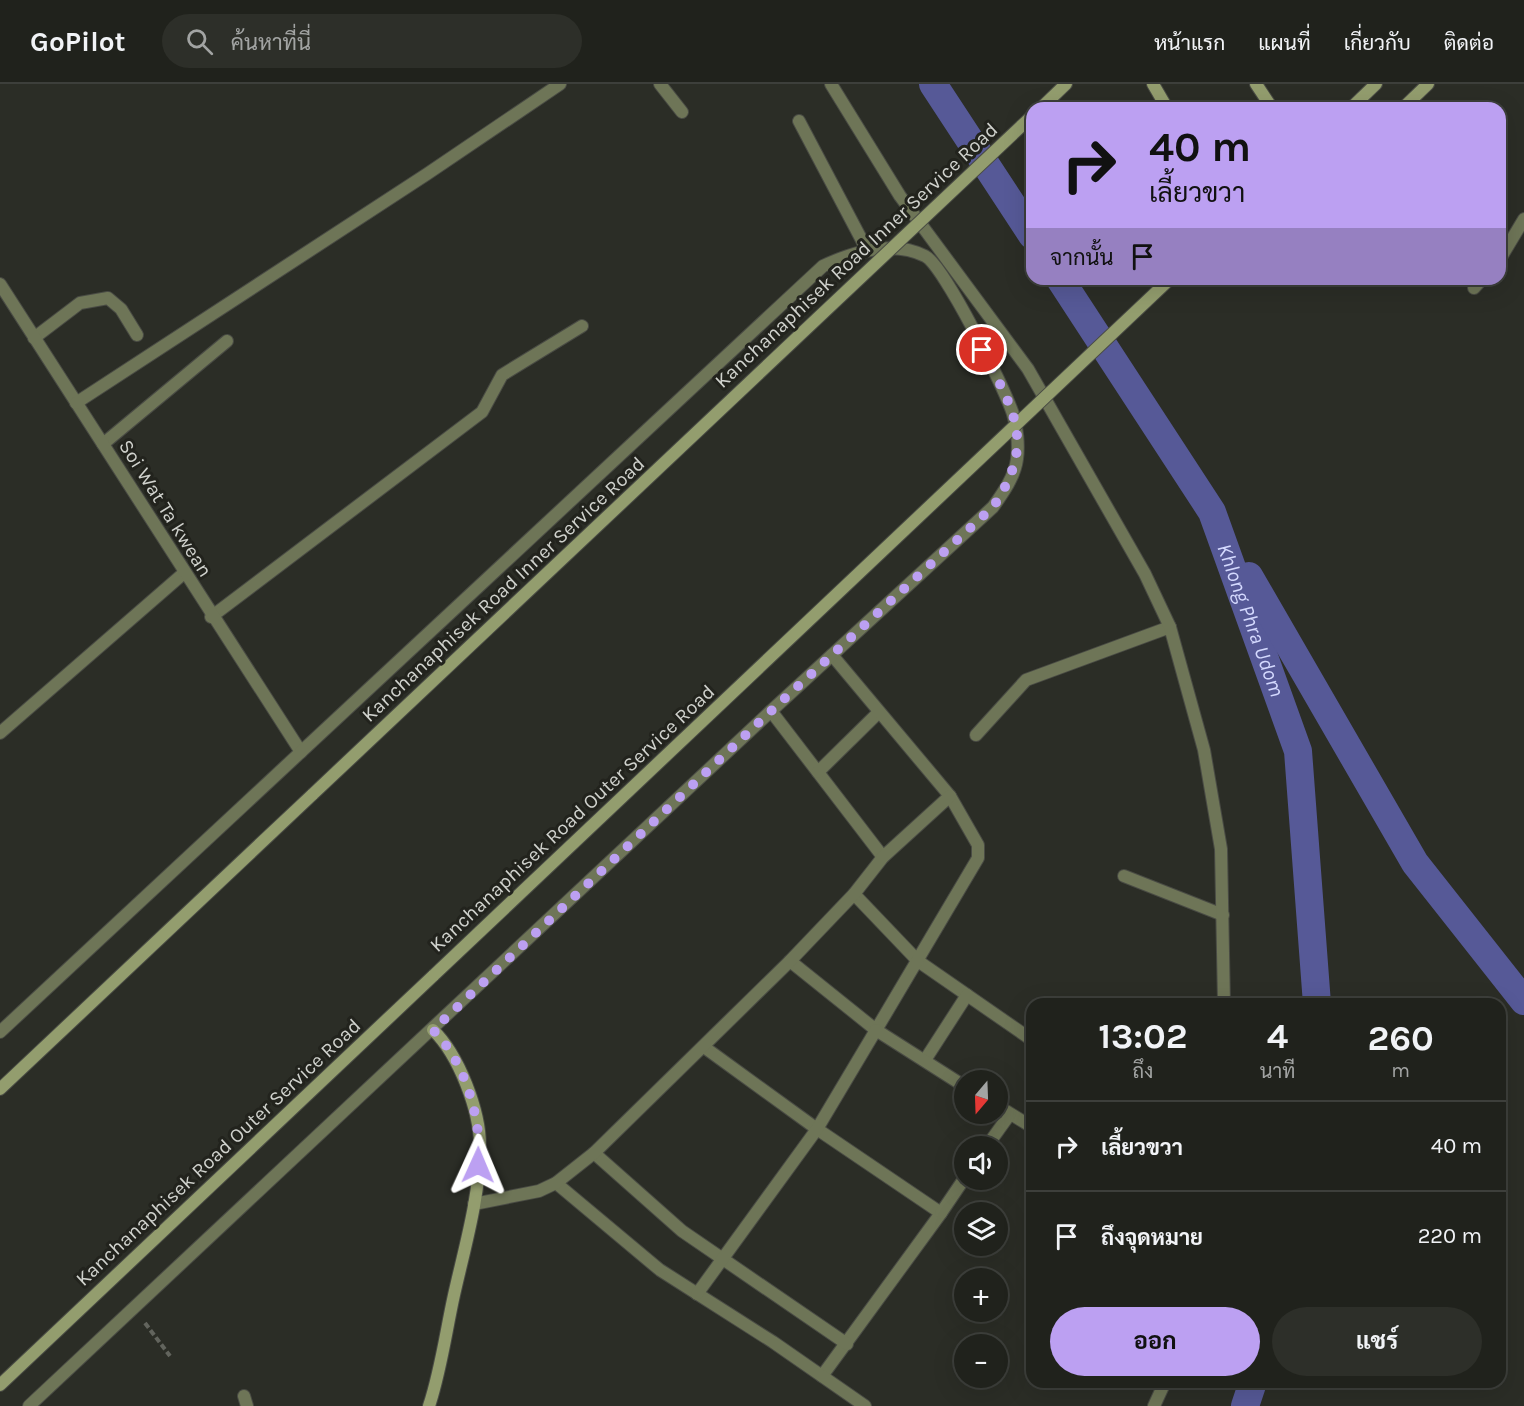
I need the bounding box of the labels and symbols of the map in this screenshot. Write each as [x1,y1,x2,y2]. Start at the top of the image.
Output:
street label: Kanchanaphisek Road Inner Service Road [710,118,1002,393]
pin [956,324,1007,375]
street label: Soi Wat Ta kwean [114,435,217,581]
street label: Kanchanaphisek Road Inner Service Road [357,452,649,727]
water label: Khlong Phra Udom [1212,540,1289,700]
street label: Kanchanaphisek Road Outer Service Road [425,680,719,957]
street label: Kanchanaphisek Road Outer Service Road [71,1014,365,1291]
north arrow [954,1070,1008,1124]
position arrow [446,1133,510,1197]

